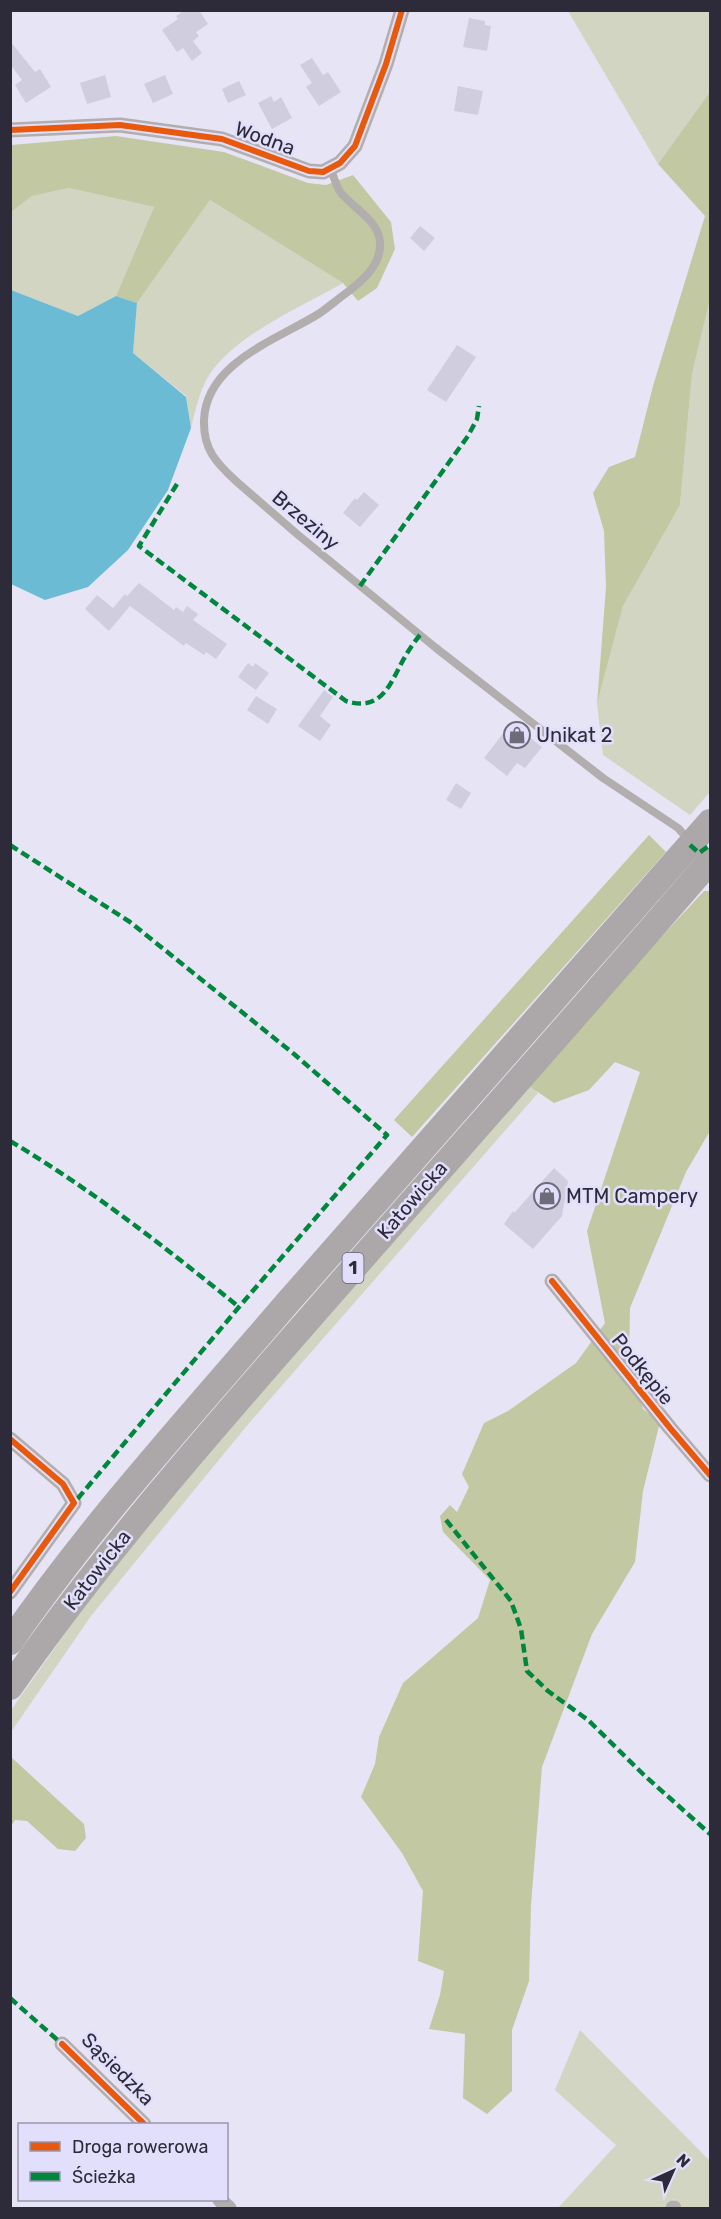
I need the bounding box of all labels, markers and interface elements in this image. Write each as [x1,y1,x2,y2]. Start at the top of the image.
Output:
street label: Wodna [232,116,298,160]
street label: Brzeziny [268,485,344,555]
shop icon: Unikat 2 [502,720,532,750]
place label: Unikat 2 [536,723,613,747]
street label: Katowicka [372,1156,452,1244]
shop icon: MTM Campery [532,1181,562,1211]
place label: MTM Campery [566,1184,698,1208]
road number: 1 [342,1253,364,1283]
street label: Podkępie [607,1328,679,1410]
street label: Katowicka [58,1525,136,1615]
street label: Sąsiedzka [77,2028,159,2110]
legend [18,2123,228,2201]
text: Droga rowerowa [72,2136,208,2158]
north arrow [643,2141,703,2201]
text: N [672,2150,694,2172]
text: Ścieżka [72,2166,136,2188]

